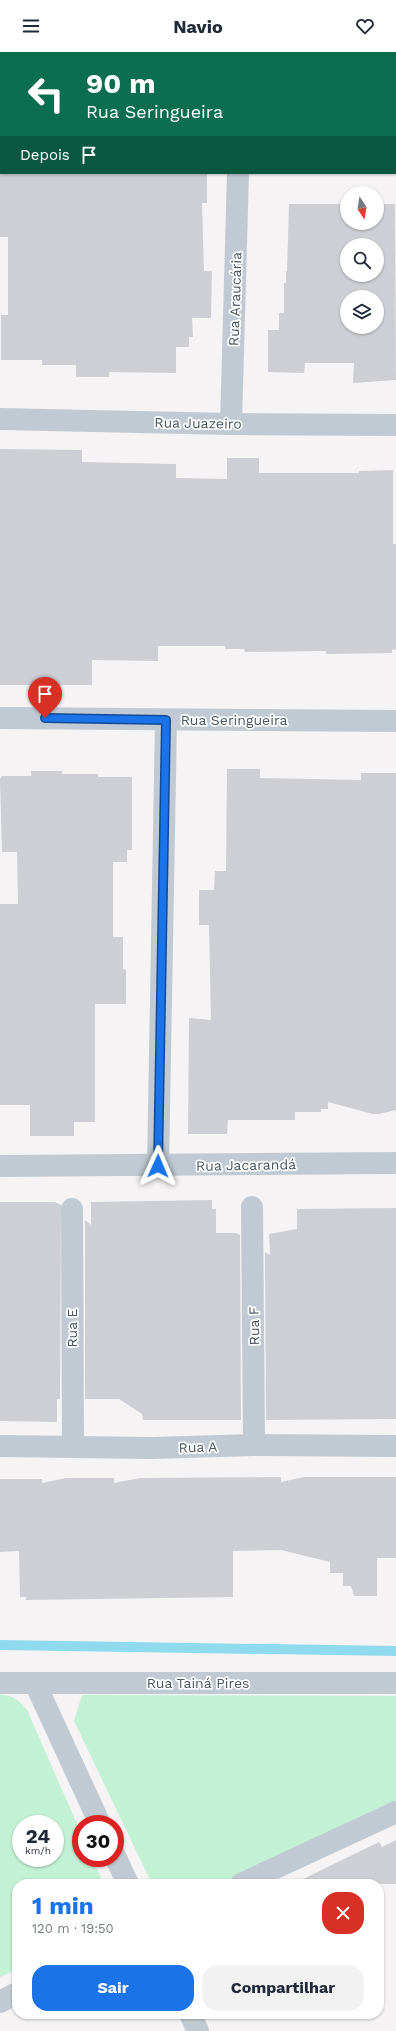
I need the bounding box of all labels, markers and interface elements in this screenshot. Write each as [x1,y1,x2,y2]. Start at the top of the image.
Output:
icon: menu [20,15,42,37]
icon: heart [354,15,376,37]
text: Navio [173,16,223,37]
text: 90 m [86,67,156,100]
icon: left [20,68,72,120]
text: Rua Seringueira [86,101,223,122]
icon: arrive [78,144,100,166]
text: Depois [20,146,70,164]
north arrow [340,186,384,230]
map controls [340,186,384,334]
button: search [340,238,384,282]
street label: Rua Araucária [225,252,245,346]
button: layers [340,290,384,334]
street label: Rua Juazeiro [154,414,242,432]
pin [28,677,62,718]
icon: arrive [34,683,56,705]
street label: Rua Seringueira [181,712,287,728]
position arrow [137,1145,179,1187]
street label: Rua Jacarandá [196,1156,296,1174]
street label: Rua F [246,1307,262,1345]
street label: Rua E [64,1308,80,1348]
street label: Rua A [178,1438,218,1456]
street label: Rua Tainá Pires [147,1675,249,1691]
speed limit sign: 30 [72,1815,124,1867]
text: 24 [26,1824,50,1848]
text: km/h [25,1845,51,1856]
text: 1 min [32,1892,94,1920]
button: close [322,1892,364,1934]
text: 120 m · 19:50 [32,1921,114,1936]
button: Sair [32,1965,194,2011]
button: Compartilhar [202,1965,364,2011]

